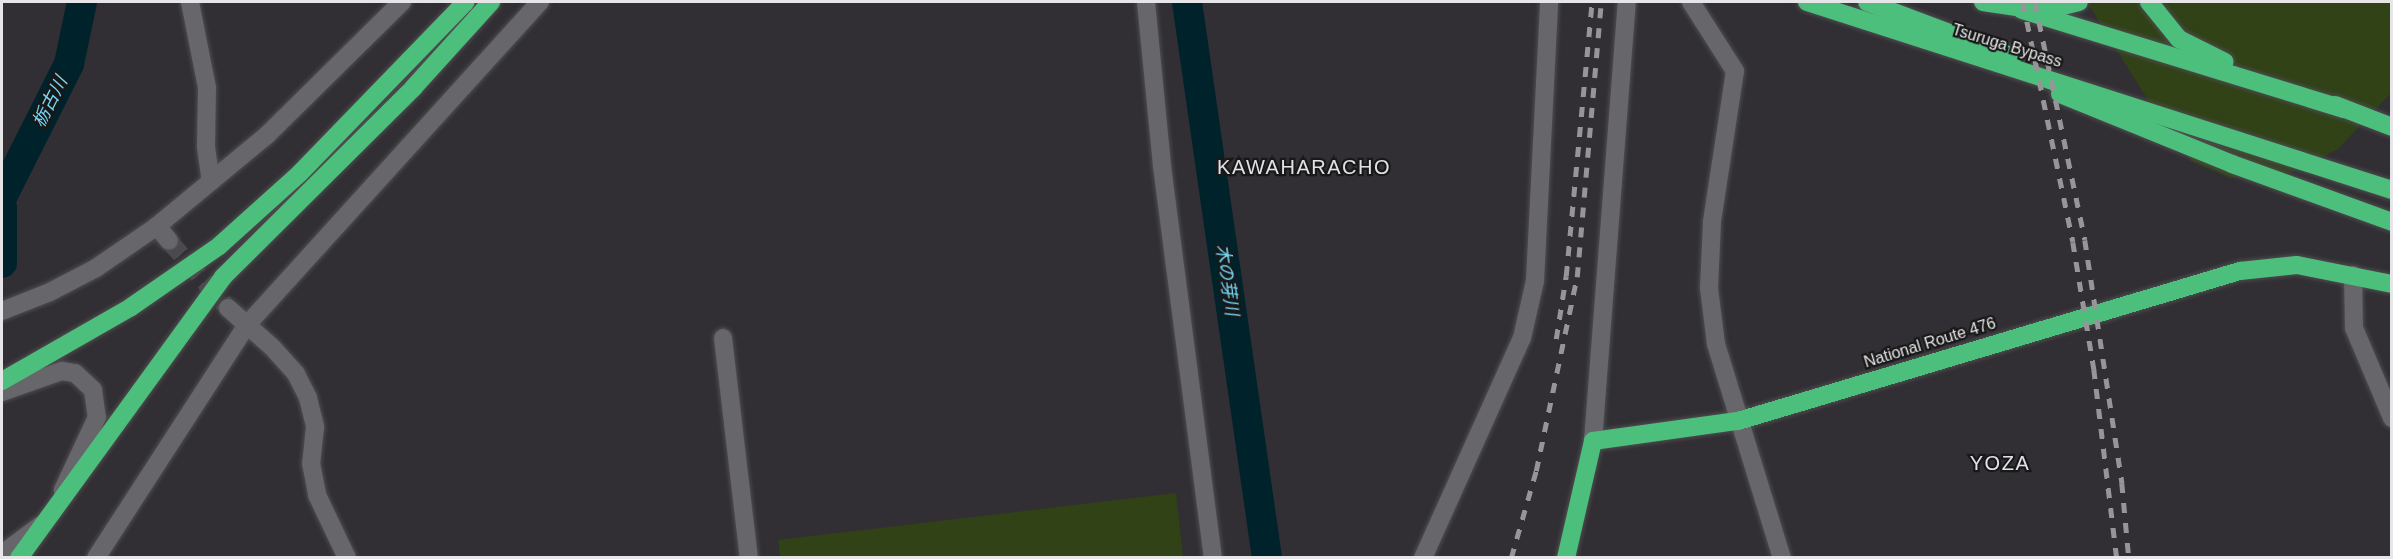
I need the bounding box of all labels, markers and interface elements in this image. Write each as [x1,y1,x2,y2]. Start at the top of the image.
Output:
street label: Tsuruga Bypass [1950,20,2064,72]
water label: 栃古川 [28,73,72,131]
district label: KAWAHARACHO [1217,155,1391,179]
water label: 木の芽川 [1211,243,1243,317]
street label: National Route 476 [1862,314,1998,372]
district label: YOZA [1970,451,2030,475]

